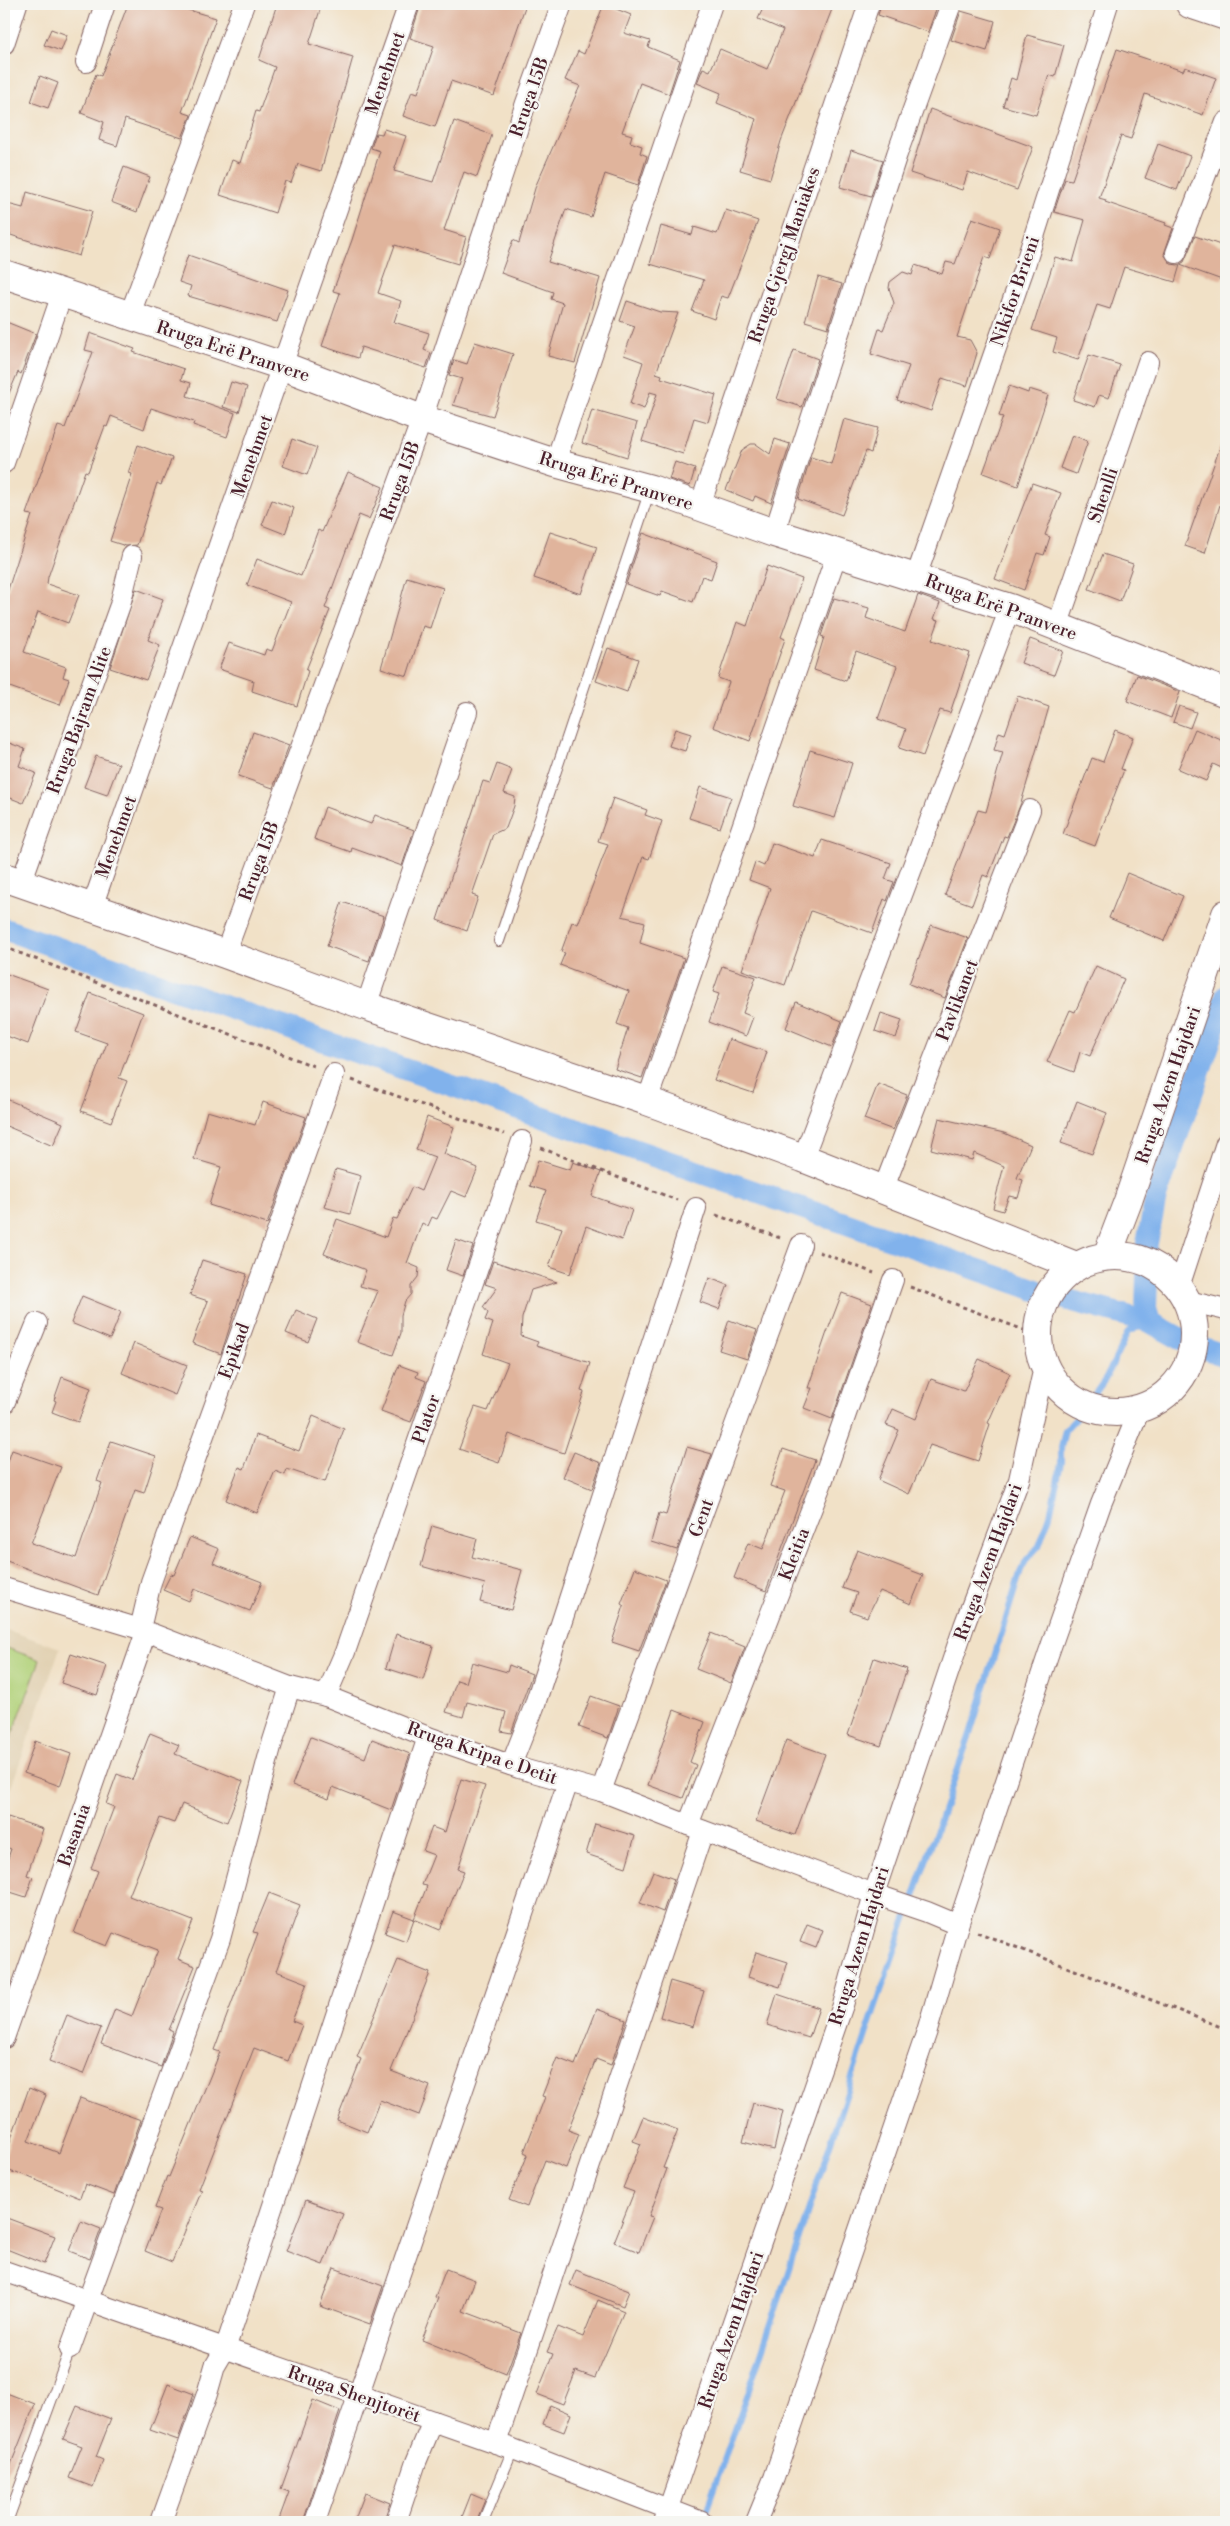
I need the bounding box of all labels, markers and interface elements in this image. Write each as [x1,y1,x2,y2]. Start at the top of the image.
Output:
street label: Menehmet [360,28,411,118]
street label: Rruga 15B [505,54,554,140]
street label: Rruga Gjergj Maniakes [743,164,826,346]
street label: Nikifor Brieni [986,233,1045,349]
street label: Rruga Erë Pranvere [153,316,313,387]
street label: Menehmet [227,411,278,501]
street label: Rruga 15B [375,438,426,524]
street label: Rruga Erë Pranvere [536,447,696,516]
street label: Shenlli [1083,464,1124,526]
street label: Rruga Erë Pranvere [922,569,1080,646]
street label: Rruga Bajram Alite [42,643,117,797]
street label: Menehmet [91,792,142,882]
street label: Rruga 15B [234,818,285,904]
street label: Pavlikanet [931,955,984,1044]
street label: Rruga Azem Hajdari [1131,1003,1206,1167]
street label: Epikad [214,1319,255,1382]
street label: Plator [407,1391,446,1447]
street label: Rruga Azem Hajdari [949,1480,1028,1644]
street label: Gent [684,1495,719,1541]
street label: Kleitia [774,1524,815,1584]
street label: Rruga Kripa e Detit [403,1717,561,1790]
street label: Basania [53,1800,96,1870]
street label: Rruga Azem Hajdari [824,1864,895,2029]
street label: Rruga Azem Hajdari [694,2248,769,2412]
street label: Rruga Shenjtorët [284,2361,424,2428]

